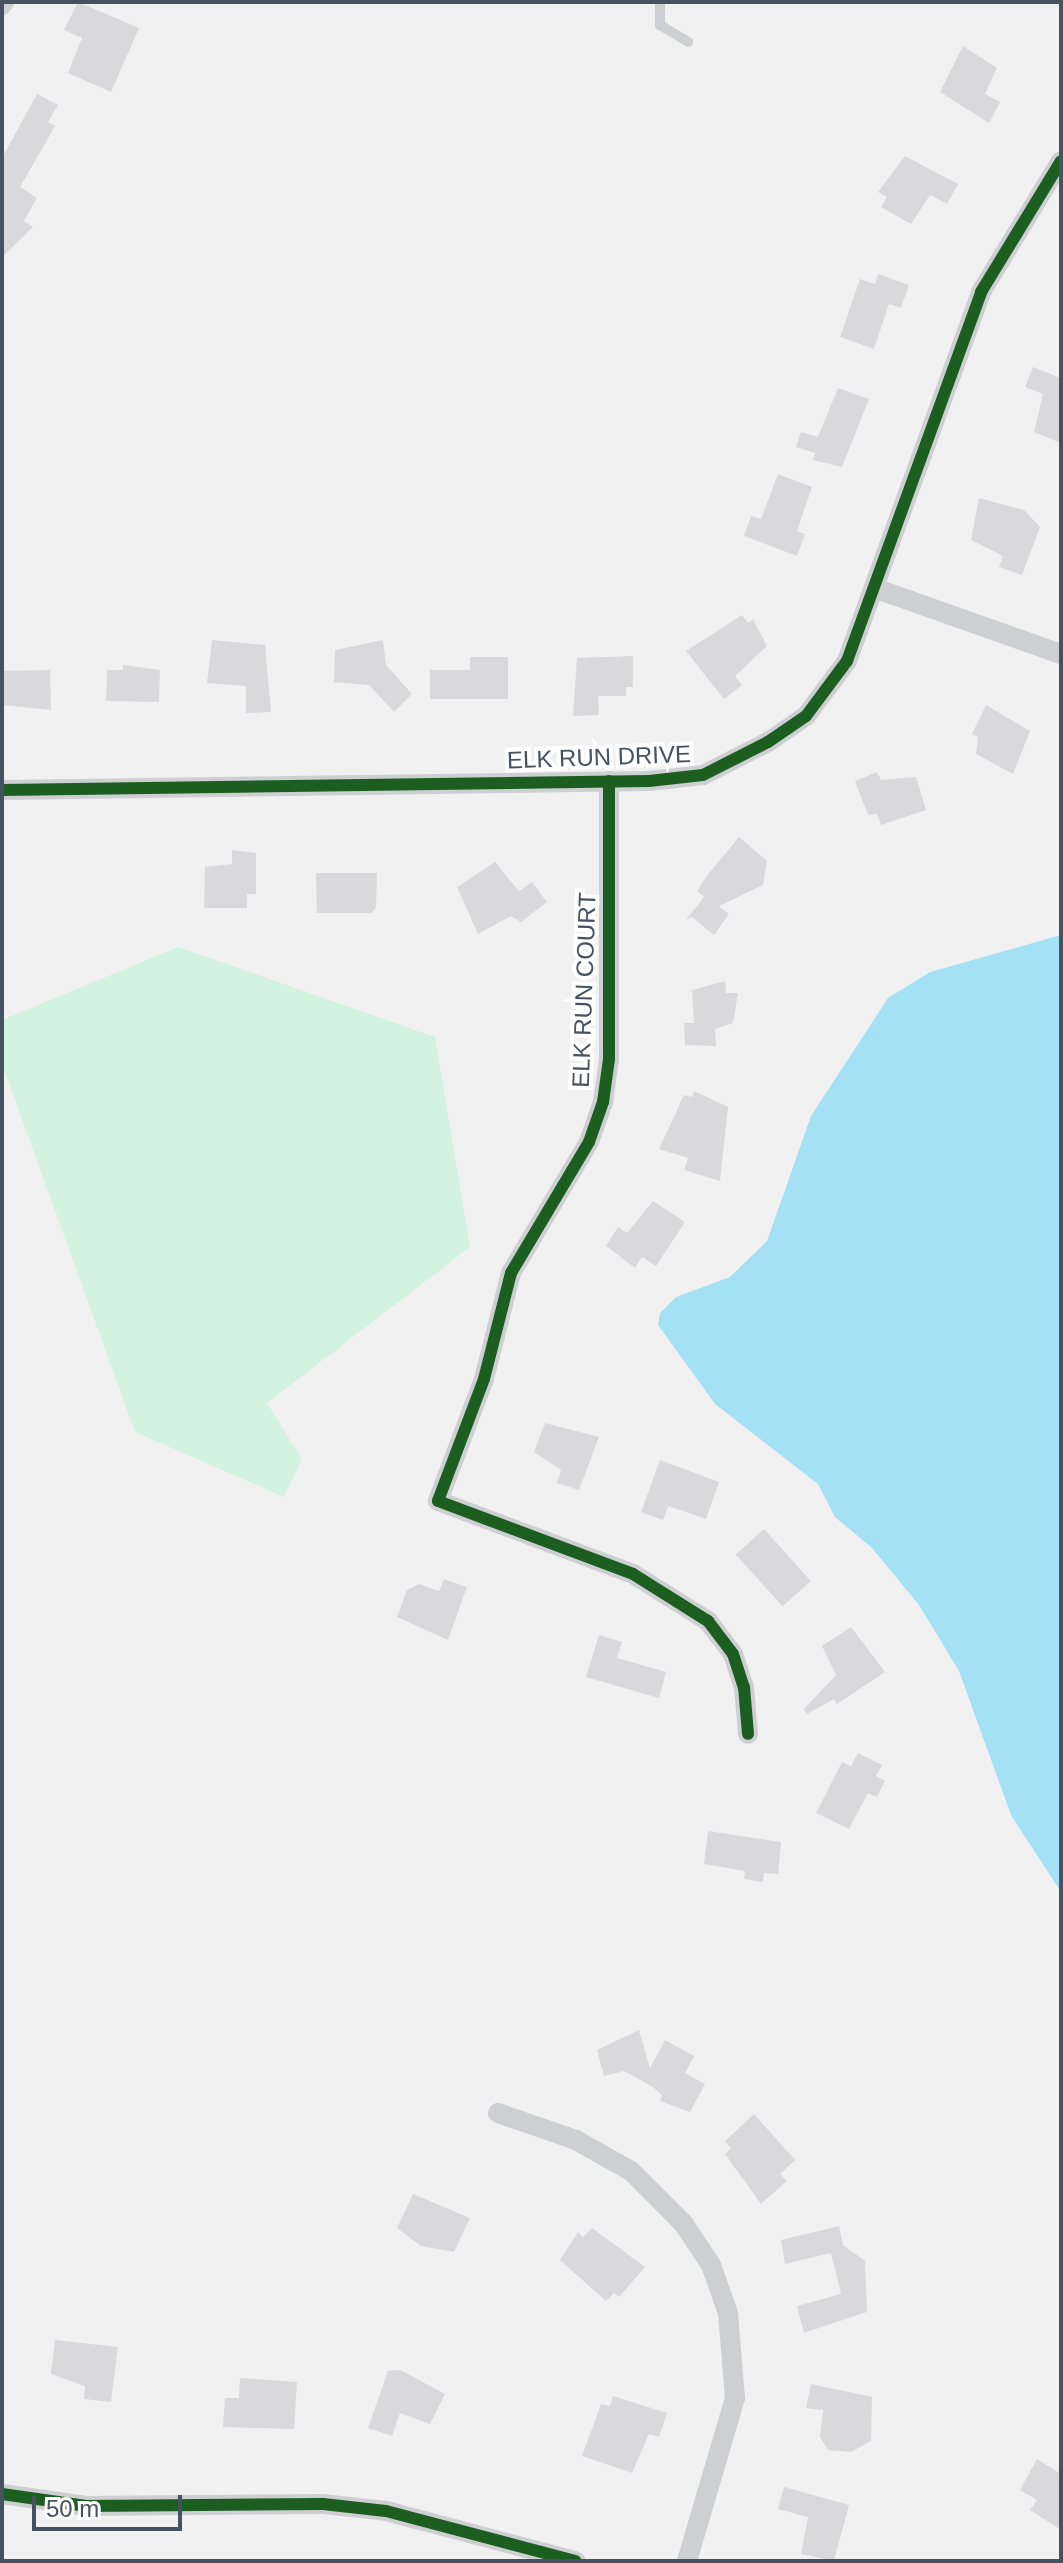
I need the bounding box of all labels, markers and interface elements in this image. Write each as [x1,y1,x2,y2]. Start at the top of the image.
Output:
street label: ELK RUN DRIVE [507,739,691,775]
street label: ELK RUN COURT [566,892,602,1088]
scale bar [36,2479,186,2529]
text: 50 m [46,2495,99,2522]

